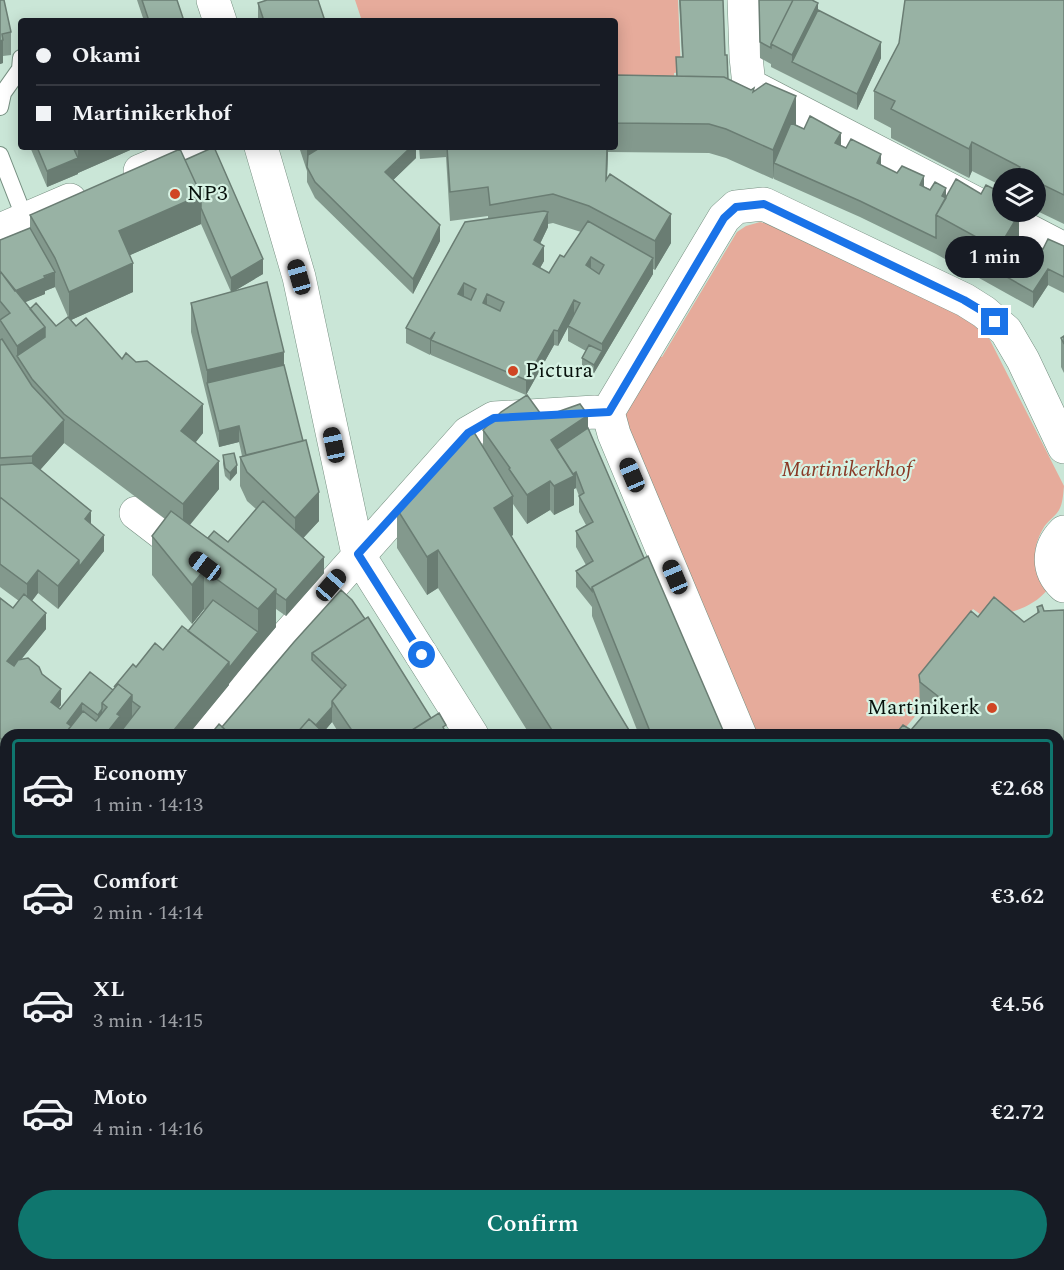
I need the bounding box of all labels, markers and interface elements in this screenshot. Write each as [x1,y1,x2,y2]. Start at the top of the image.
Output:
text: Okami [72,39,141,72]
text: Martinikerkhof [72,97,231,130]
map controls [992,168,1046,222]
button: layers [992,168,1046,222]
place label: NP3 [187,178,228,210]
marker: NP3 [168,187,182,201]
callout: 1 min [946,235,1044,277]
text: 1 min [969,242,1020,272]
car [285,257,313,297]
route end [981,308,1008,335]
place label: Pictura [525,355,594,387]
marker: Pictura [506,364,520,378]
car [321,426,347,464]
park label: Martinikerkhof [782,454,916,486]
car [617,455,647,495]
car [185,548,225,584]
car [660,557,690,597]
car [312,566,350,604]
route start [408,641,435,668]
place label: Martinikerk [867,692,980,724]
marker: Martinikerk [985,701,999,715]
text: Economy [93,757,186,790]
icon: car [21,762,75,816]
text: €2.68 [991,772,1044,805]
text: 1 min · 14:13 [93,790,203,820]
text: Comfort [93,865,178,898]
icon: car [21,870,75,924]
text: €3.62 [991,880,1044,913]
text: 2 min · 14:14 [93,898,203,928]
text: XL [93,973,124,1006]
icon: car [21,978,75,1032]
text: €4.56 [991,988,1044,1021]
text: 3 min · 14:15 [93,1006,203,1036]
text: Moto [93,1081,147,1114]
icon: car [21,1086,75,1140]
text: €2.72 [991,1096,1044,1129]
text: 4 min · 14:16 [93,1114,203,1144]
button: Confirm [18,1190,1047,1259]

